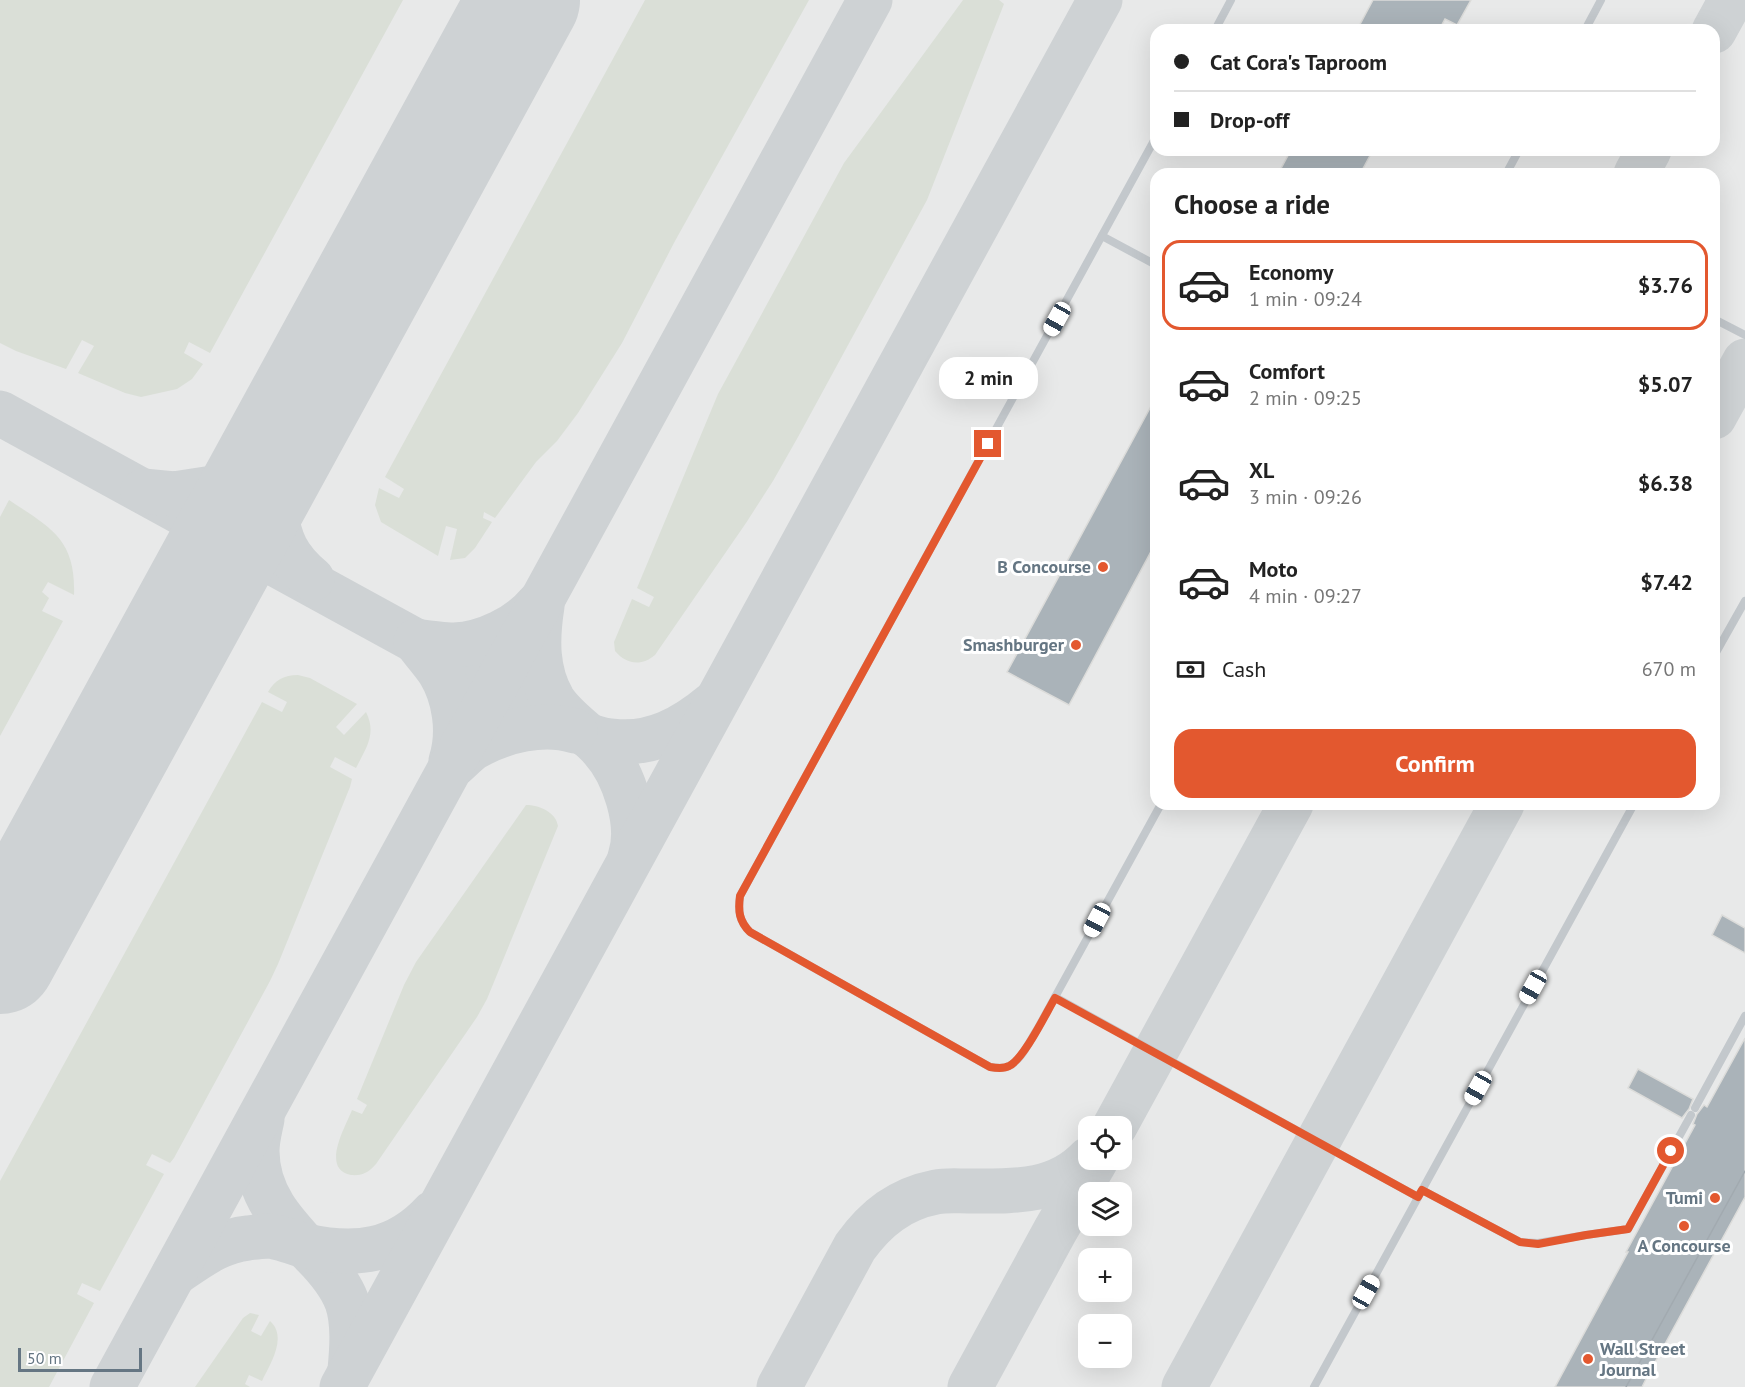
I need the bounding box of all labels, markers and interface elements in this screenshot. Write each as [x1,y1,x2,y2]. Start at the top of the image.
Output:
text: Cat Cora's Taproom [1210,48,1387,76]
text: Drop-off [1210,106,1289,134]
text: Choose a ride [1174,187,1330,221]
icon: car [1177,258,1231,312]
text: Economy [1249,258,1333,286]
text: $3.76 [1638,271,1693,299]
text: 1 min · 09:24 [1249,286,1362,312]
car [1040,299,1074,339]
callout: 2 min [938,357,1038,399]
icon: car [1177,357,1231,411]
text: Comfort [1249,357,1325,385]
text: 2 min [964,365,1013,391]
text: $5.07 [1638,370,1693,398]
text: 2 min · 09:25 [1249,385,1362,411]
route end [974,430,1001,457]
icon: car [1177,456,1231,510]
text: XL [1249,456,1274,484]
text: $6.38 [1638,469,1693,497]
text: 3 min · 09:26 [1249,484,1362,510]
place label: B Concourse [997,555,1091,578]
icon: car [1177,555,1231,609]
text: Moto [1249,555,1298,583]
marker: B Concourse [1096,560,1110,574]
text: $7.42 [1640,568,1693,596]
text: 4 min · 09:27 [1249,583,1362,609]
place label: Smashburger [963,633,1065,656]
marker: Smashburger [1069,638,1083,652]
icon: cash [1174,653,1207,686]
text: Cash [1222,655,1266,683]
text: 670 m [1642,656,1696,682]
button: Confirm [1174,729,1696,798]
car [1081,900,1113,940]
car [1516,967,1550,1007]
car [1461,1068,1495,1108]
map controls [1078,1116,1132,1368]
button: locate [1078,1116,1132,1170]
route start [1657,1137,1684,1164]
button: layers [1078,1182,1132,1236]
place label: Tumi [1666,1186,1703,1209]
marker: Tumi [1708,1191,1722,1205]
marker: A Concourse [1677,1219,1691,1233]
place label: A Concourse [1637,1234,1731,1257]
button: + [1078,1248,1132,1302]
car [1349,1272,1383,1312]
button: − [1078,1314,1132,1368]
place label: Wall Street Journal [1599,1337,1686,1381]
scale bar [18,1345,142,1372]
text: 50 m [27,1348,62,1368]
marker: Wall Street Journal [1581,1352,1595,1366]

